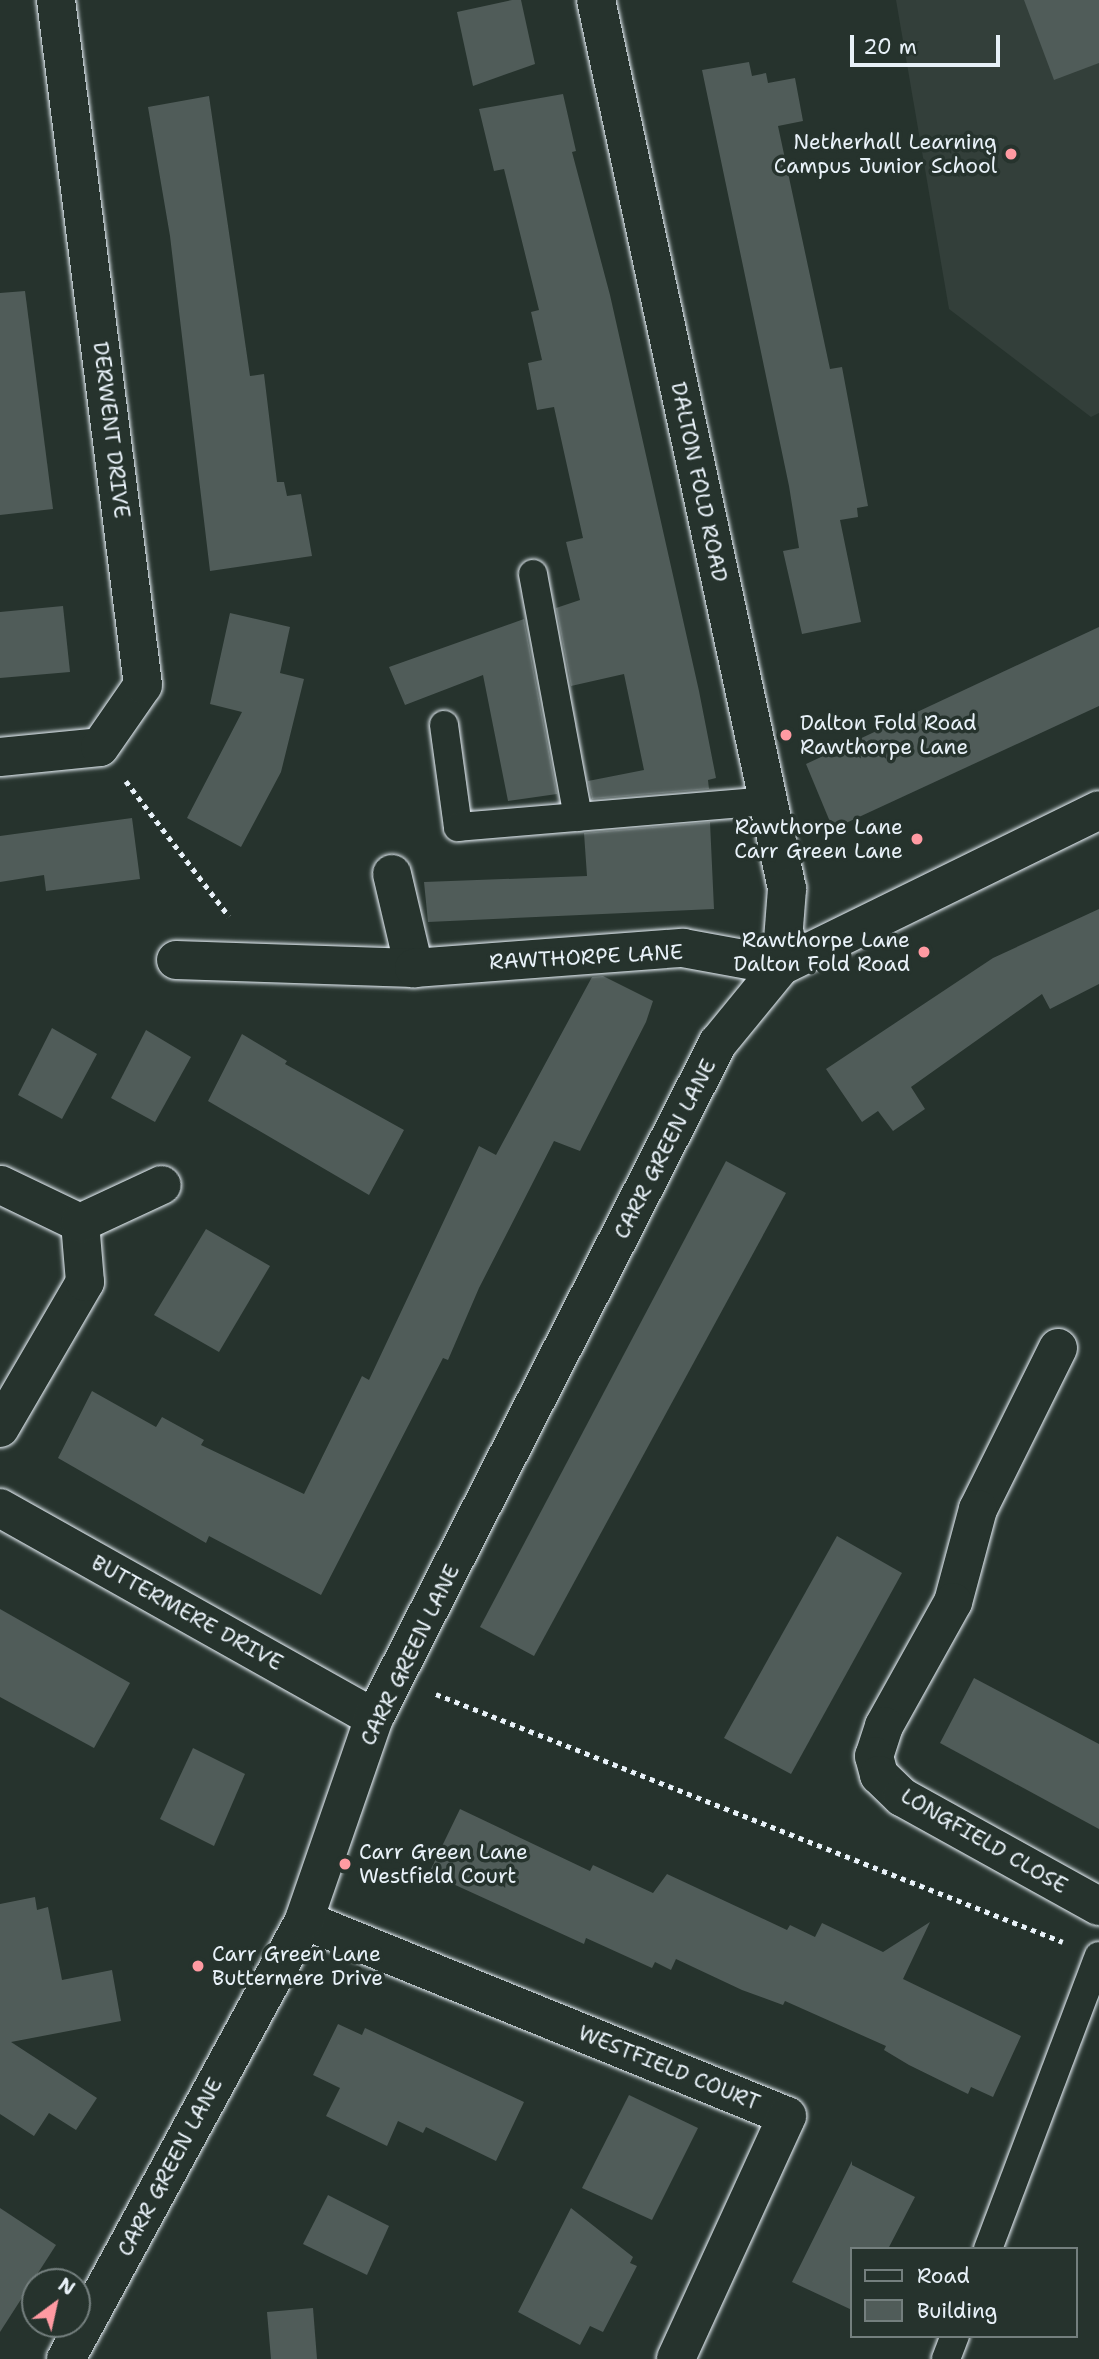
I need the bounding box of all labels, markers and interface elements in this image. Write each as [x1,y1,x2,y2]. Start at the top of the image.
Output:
scale bar [854,21,1004,65]
text: 20 m [863,33,917,61]
place label: Netherhall Learning Campus Junior School [774,129,997,179]
marker: Netherhall Learning Campus Junior School [1003,146,1019,162]
street label: DERWENT DRIVE [88,340,134,520]
street label: DALTON FOLD ROAD [665,380,733,584]
place label: Dalton Fold Road Rawthorpe Lane [800,710,976,760]
marker: Dalton Fold Road Rawthorpe Lane [778,727,794,743]
place label: Rawthorpe Lane Carr Green Lane [734,814,903,864]
marker: Rawthorpe Lane Carr Green Lane [909,831,925,847]
place label: Rawthorpe Lane Dalton Fold Road [734,927,910,977]
street label: RAWTHORPE LANE [488,939,684,975]
marker: Rawthorpe Lane Dalton Fold Road [916,944,932,960]
street label: CARR GREEN LANE [609,1055,721,1243]
street label: BUTTERMERE DRIVE [87,1550,287,1676]
street label: CARR GREEN LANE [355,1560,465,1750]
street label: LONGFIELD CLOSE [896,1783,1072,1899]
place label: Carr Green Lane Westfield Court [359,1839,528,1889]
marker: Carr Green Lane Westfield Court [337,1856,353,1872]
place label: Carr Green Lane Buttermere Drive [212,1941,383,1991]
marker: Carr Green Lane Buttermere Drive [190,1958,206,1974]
street label: WESTFIELD COURT [575,2020,763,2116]
street label: CARR GREEN LANE [112,2074,228,2260]
legend [850,2247,1078,2338]
text: Road [917,2262,970,2290]
north arrow [21,2268,91,2338]
text: N [53,2272,80,2301]
text: Building [917,2297,997,2325]

